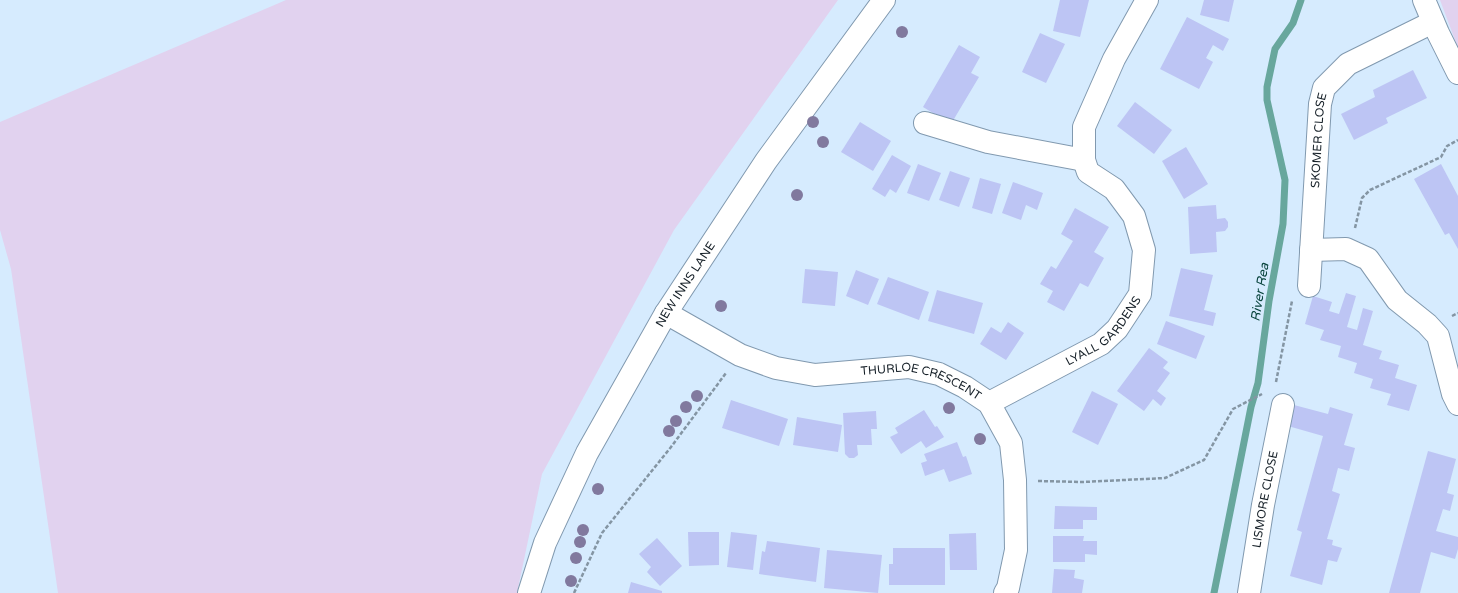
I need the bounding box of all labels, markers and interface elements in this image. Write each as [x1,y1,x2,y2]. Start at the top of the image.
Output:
street label: SKOMER CLOSE [1308,91,1330,189]
street label: NEW INNS LANE [653,239,718,329]
water label: River Rea [1247,261,1273,323]
street label: LYALL GARDENS [1063,293,1144,368]
street label: THURLOE CRESCENT [860,360,984,403]
street label: LISMORE CLOSE [1249,449,1281,549]

